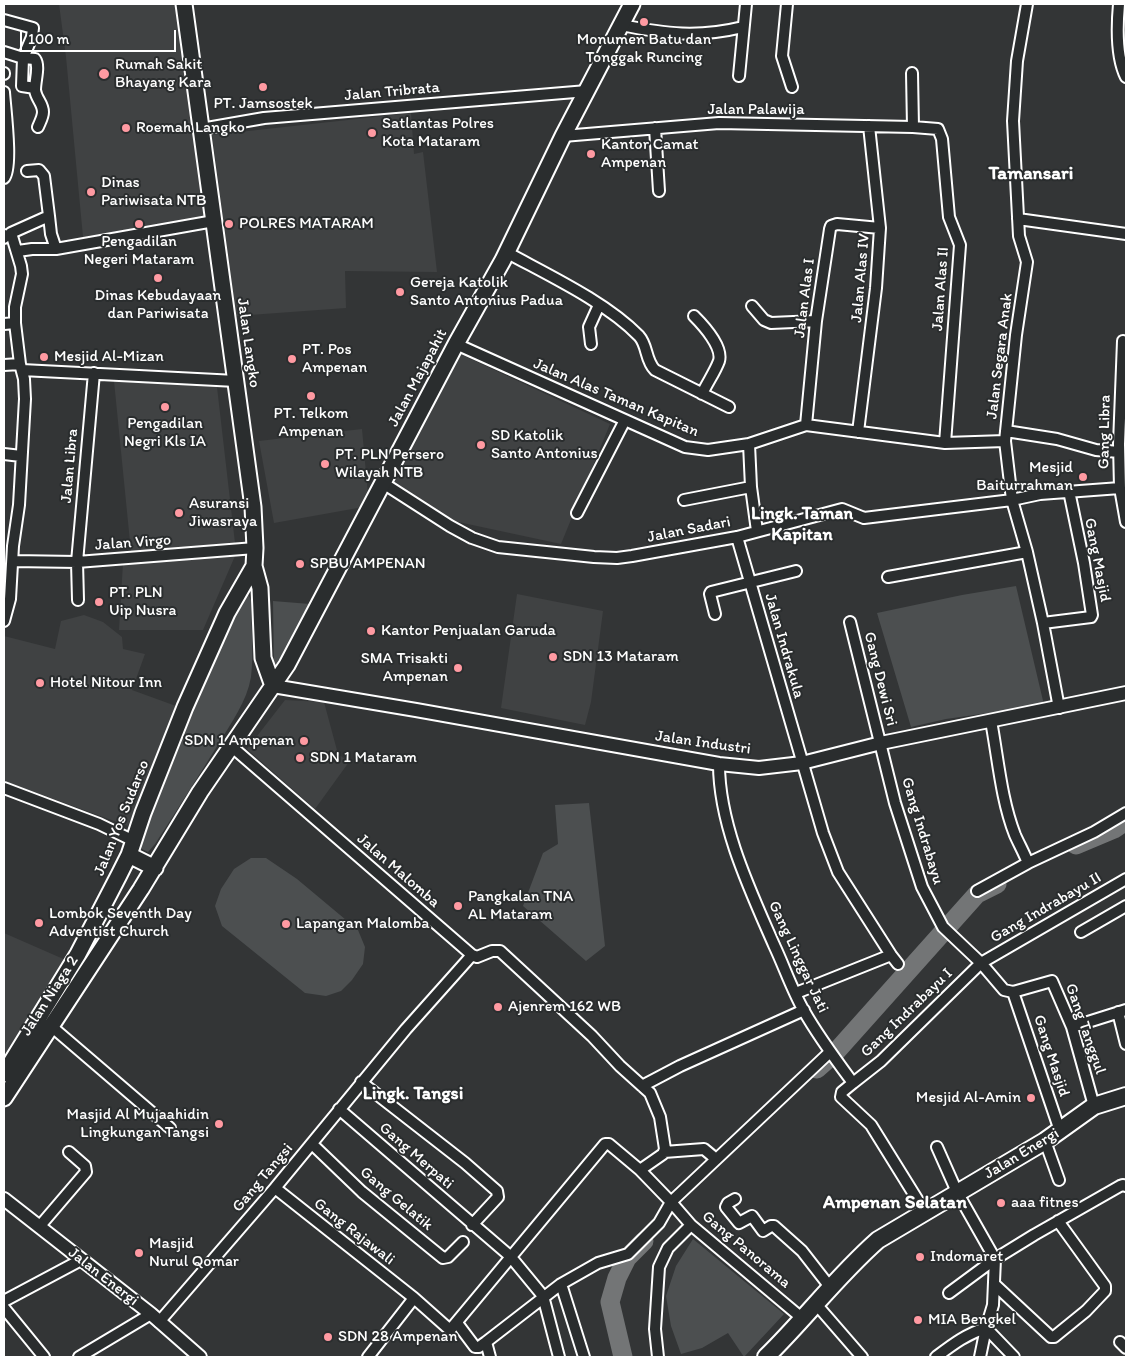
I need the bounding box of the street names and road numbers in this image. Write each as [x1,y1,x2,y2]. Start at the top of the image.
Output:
street label: Jalan Tribrata [344,78,440,106]
street label: Jalan Palawija [708,100,804,120]
street label: Jalan Alas IV [848,233,874,323]
street label: Jalan Alas II [928,246,954,332]
street label: Jalan Alas I [791,257,819,339]
street label: Jalan Segara Anak [983,292,1017,420]
street label: Jalan Langko [232,297,264,389]
street label: Jalan Majapahit [384,326,452,430]
street label: Jalan Alas Taman Kapitan [530,354,702,442]
street label: Gang Libra [1095,395,1115,469]
street label: Jalan Libra [57,428,83,504]
street label: Jalan Sadari [646,513,732,547]
street label: Gang Masjid [1079,516,1115,604]
street label: Jalan Virgo [94,531,172,555]
street label: Jalan Indrakula [760,591,808,701]
street label: Gang Dewi Sri [859,630,901,728]
street label: Jalan Industri [654,727,752,759]
street label: Jalan Yos Sudarso [90,757,154,879]
street label: Gang Indrabayu [897,775,947,887]
street label: Jalan Malomba [353,830,443,912]
street label: Gang Indrabayu II [987,869,1105,947]
street label: Gang Linggar Jati [764,898,832,1016]
street label: Jalan Niaga 2 [17,952,83,1040]
street label: Gang Indrabayu I [857,964,957,1062]
street label: Gang Tanggul [1061,981,1109,1077]
street label: Gang Masjid [1029,1013,1073,1099]
street label: Gang Merpati [375,1118,457,1194]
street label: Jalan Energi [981,1124,1063,1184]
street label: Gang Tangsi [229,1140,297,1216]
street label: Gang Gelatik [356,1163,436,1235]
street label: Gang Rajawali [310,1194,398,1270]
street label: Gang Panorama [698,1207,794,1293]
street label: Jalan Energi [64,1244,142,1310]

